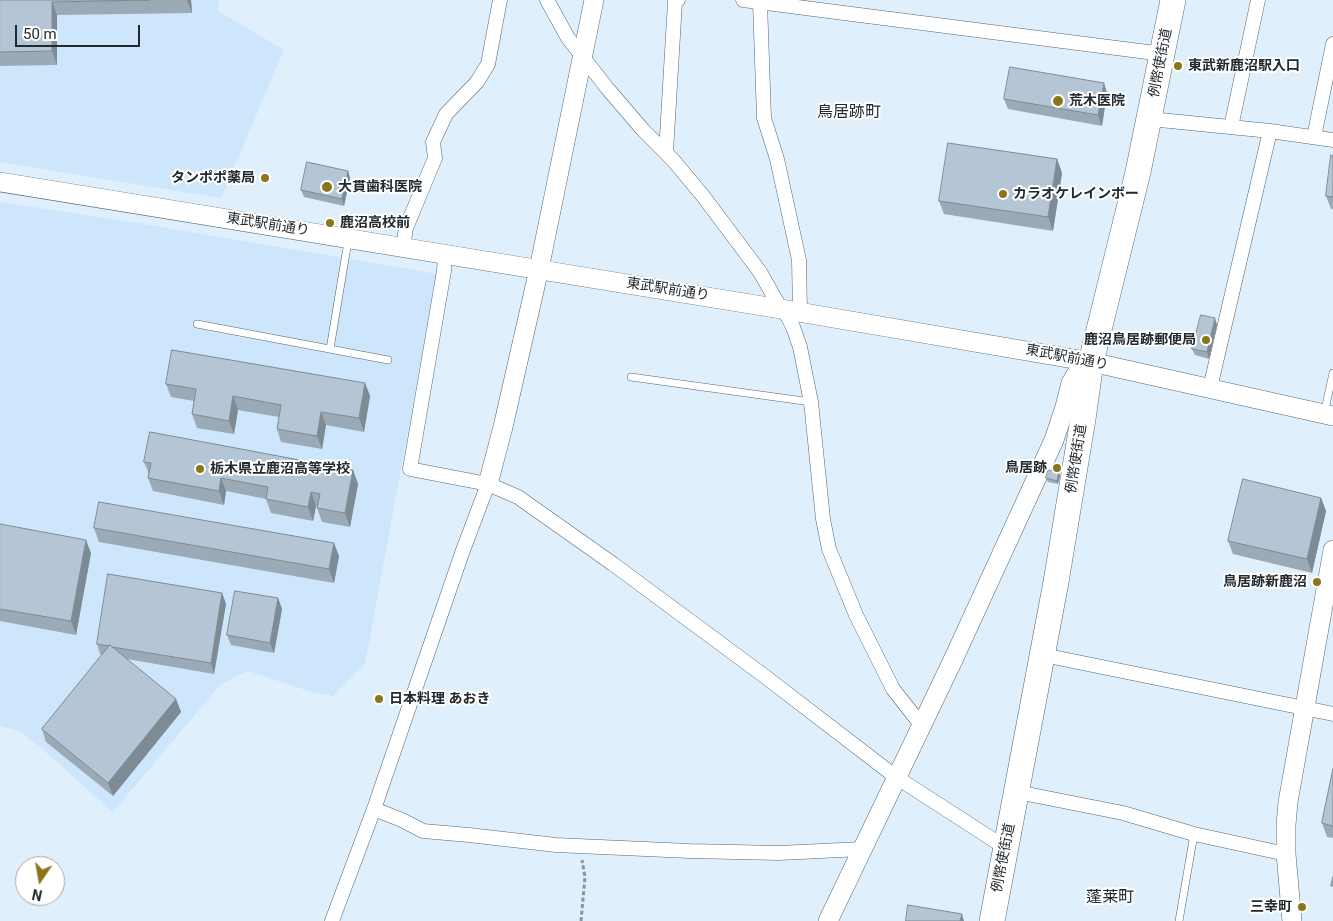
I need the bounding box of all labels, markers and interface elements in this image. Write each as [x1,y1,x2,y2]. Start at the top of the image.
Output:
scale bar [18,15,142,47]
text: 50 m [23,25,57,43]
street label: 例幣使街道 [1146,27,1176,99]
place label: 東武新鹿沼駅入口 [1188,58,1300,74]
marker: 東武新鹿沼駅入口 [1172,60,1184,72]
place label: 荒木医院 [1069,93,1125,109]
marker: 荒木医院 [1051,94,1065,108]
district label: 鳥居跡町 [817,103,881,123]
place label: タンポポ薬局 [171,170,255,186]
marker: タンポポ薬局 [259,172,271,184]
place label: 大貫歯科医院 [338,179,422,195]
marker: 大貫歯科医院 [320,180,334,194]
place label: カラオケレインボー [1013,186,1139,202]
marker: カラオケレインボー [997,188,1009,200]
street label: 東武駅前通り [225,210,311,240]
place label: 鹿沼高校前 [340,215,410,231]
marker: 鹿沼高校前 [324,217,336,229]
street label: 東武駅前通り [625,275,711,305]
place label: 鹿沼鳥居跡郵便局 [1084,332,1196,348]
marker: 鹿沼鳥居跡郵便局 [1200,334,1212,346]
street label: 東武駅前通り [1024,342,1110,374]
street label: 例幣使街道 [1063,423,1091,495]
place label: 鳥居跡 [1005,460,1047,476]
place label: 栃木県立鹿沼高等学校 [210,461,350,477]
marker: 鳥居跡 [1051,462,1063,474]
marker: 栃木県立鹿沼高等学校 [194,463,206,475]
place label: 鳥居跡新鹿沼 [1223,574,1307,590]
marker: 鳥居跡新鹿沼 [1311,576,1323,588]
place label: 日本料理 あおき [389,691,490,707]
marker: 日本料理 あおき [373,693,385,705]
street label: 例幣使街道 [989,822,1019,894]
north arrow [15,856,65,906]
text: N [31,886,44,904]
district label: 蓬莱町 [1086,888,1134,908]
place label: 三幸町 [1250,899,1292,915]
marker: 三幸町 [1296,901,1308,913]

